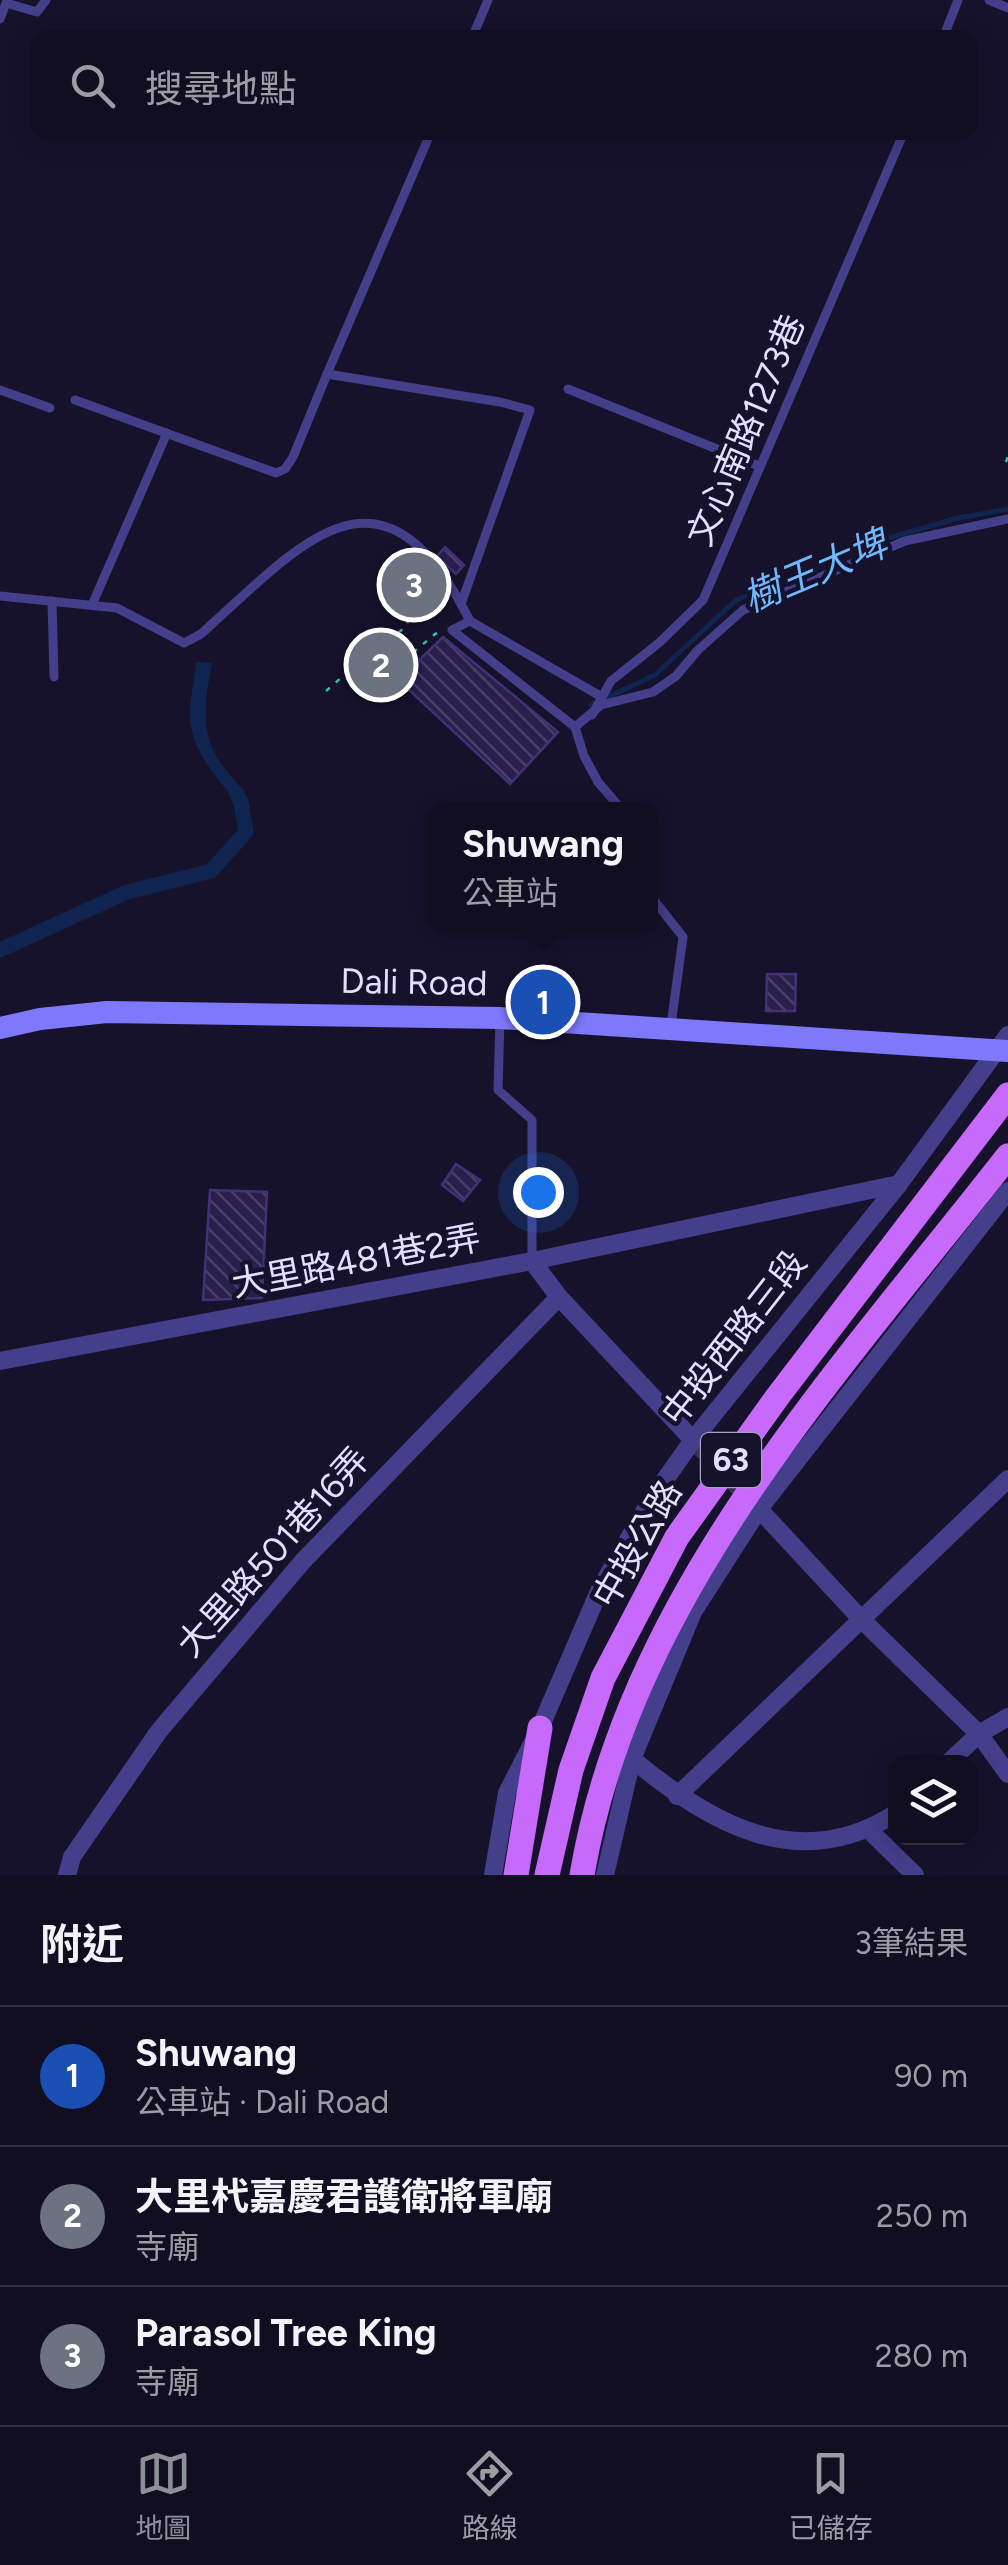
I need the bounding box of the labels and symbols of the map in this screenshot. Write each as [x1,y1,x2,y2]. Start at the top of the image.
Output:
street label: 文心南路1273巷 [678,308,814,552]
water label: 樹王大埤 [736,519,898,622]
pin: 3 [382,548,446,622]
pin: 2 [348,628,414,702]
street label: Dali Road [340,960,488,1004]
pin: 1 [510,964,576,1040]
your location [513,1167,564,1218]
street label: 大里路481巷2弄 [228,1216,484,1306]
street label: 中投西路三段 [653,1242,815,1434]
road number: 63 [701,1433,761,1487]
street label: 大里路501巷16弄 [168,1439,378,1665]
street label: 中投公路 [584,1473,690,1615]

